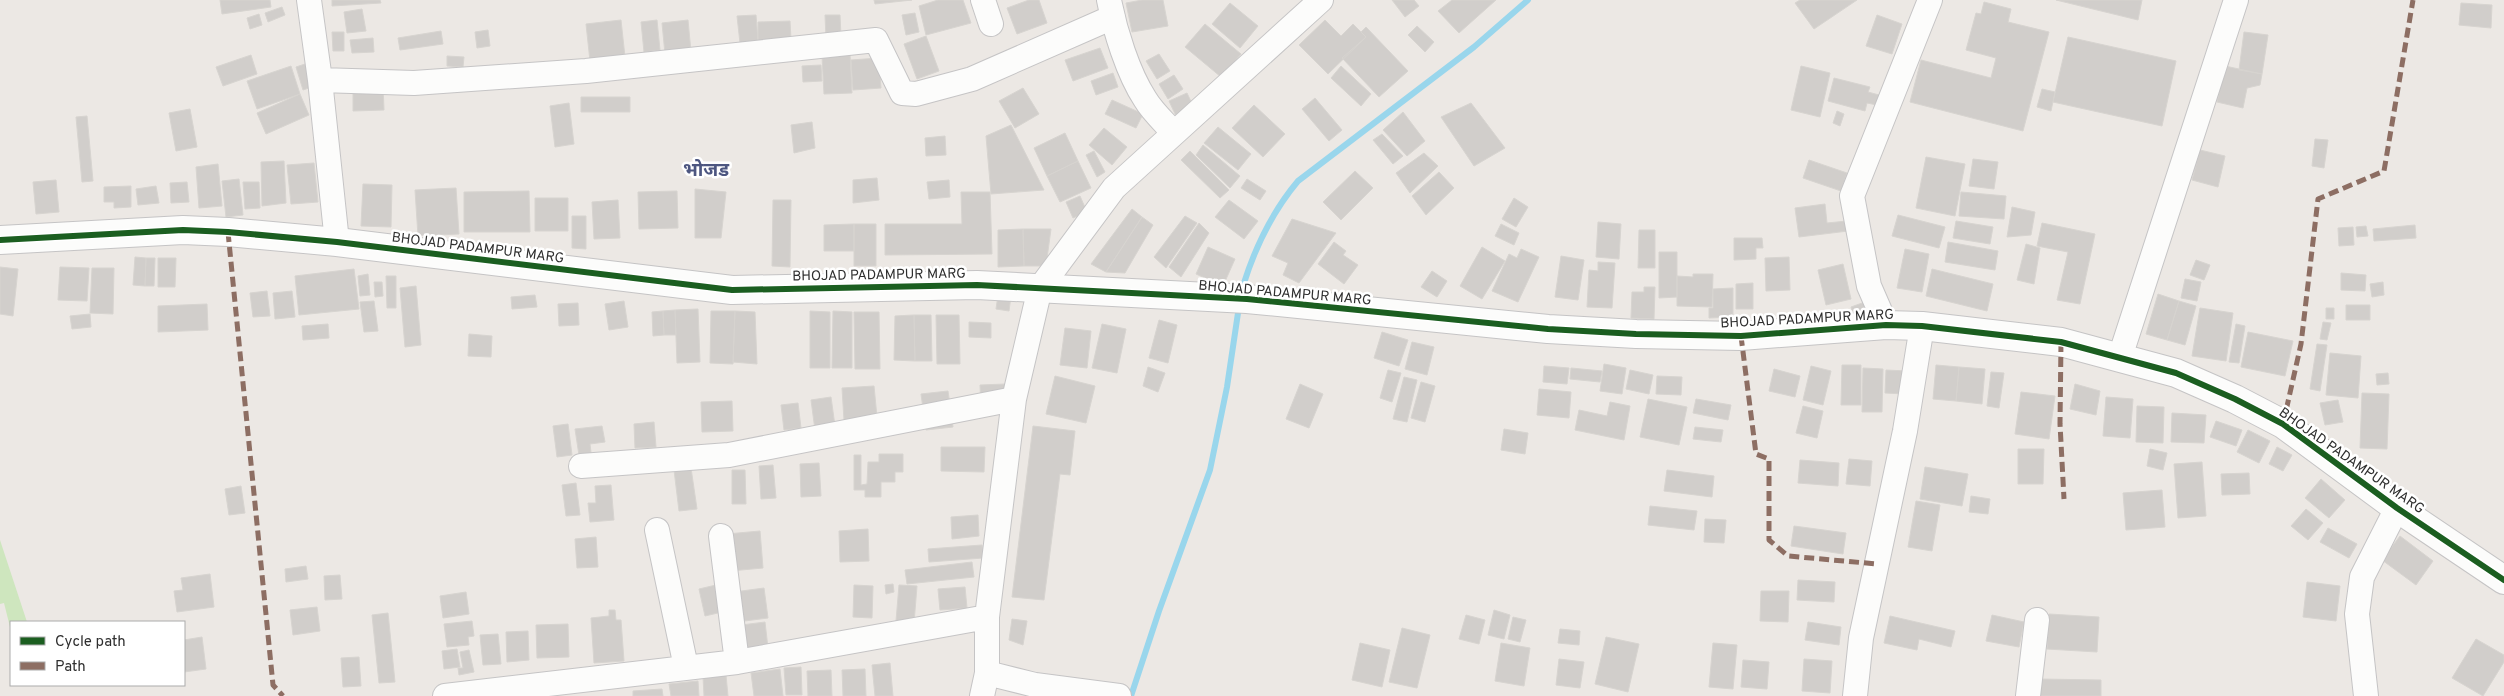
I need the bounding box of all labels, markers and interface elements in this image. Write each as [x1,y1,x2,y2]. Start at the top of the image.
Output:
district label: भोजड [683,159,730,183]
street label: BHOJAD PADAMPUR MARG [391,229,565,268]
street label: BHOJAD PADAMPUR MARG [792,265,966,286]
street label: BHOJAD PADAMPUR MARG [1198,277,1372,310]
street label: BHOJAD PADAMPUR MARG [1720,306,1894,333]
street label: BHOJAD PADAMPUR MARG [2275,404,2427,518]
legend [10,621,185,686]
text: Cycle path [55,633,126,652]
text: Path [55,658,86,677]

